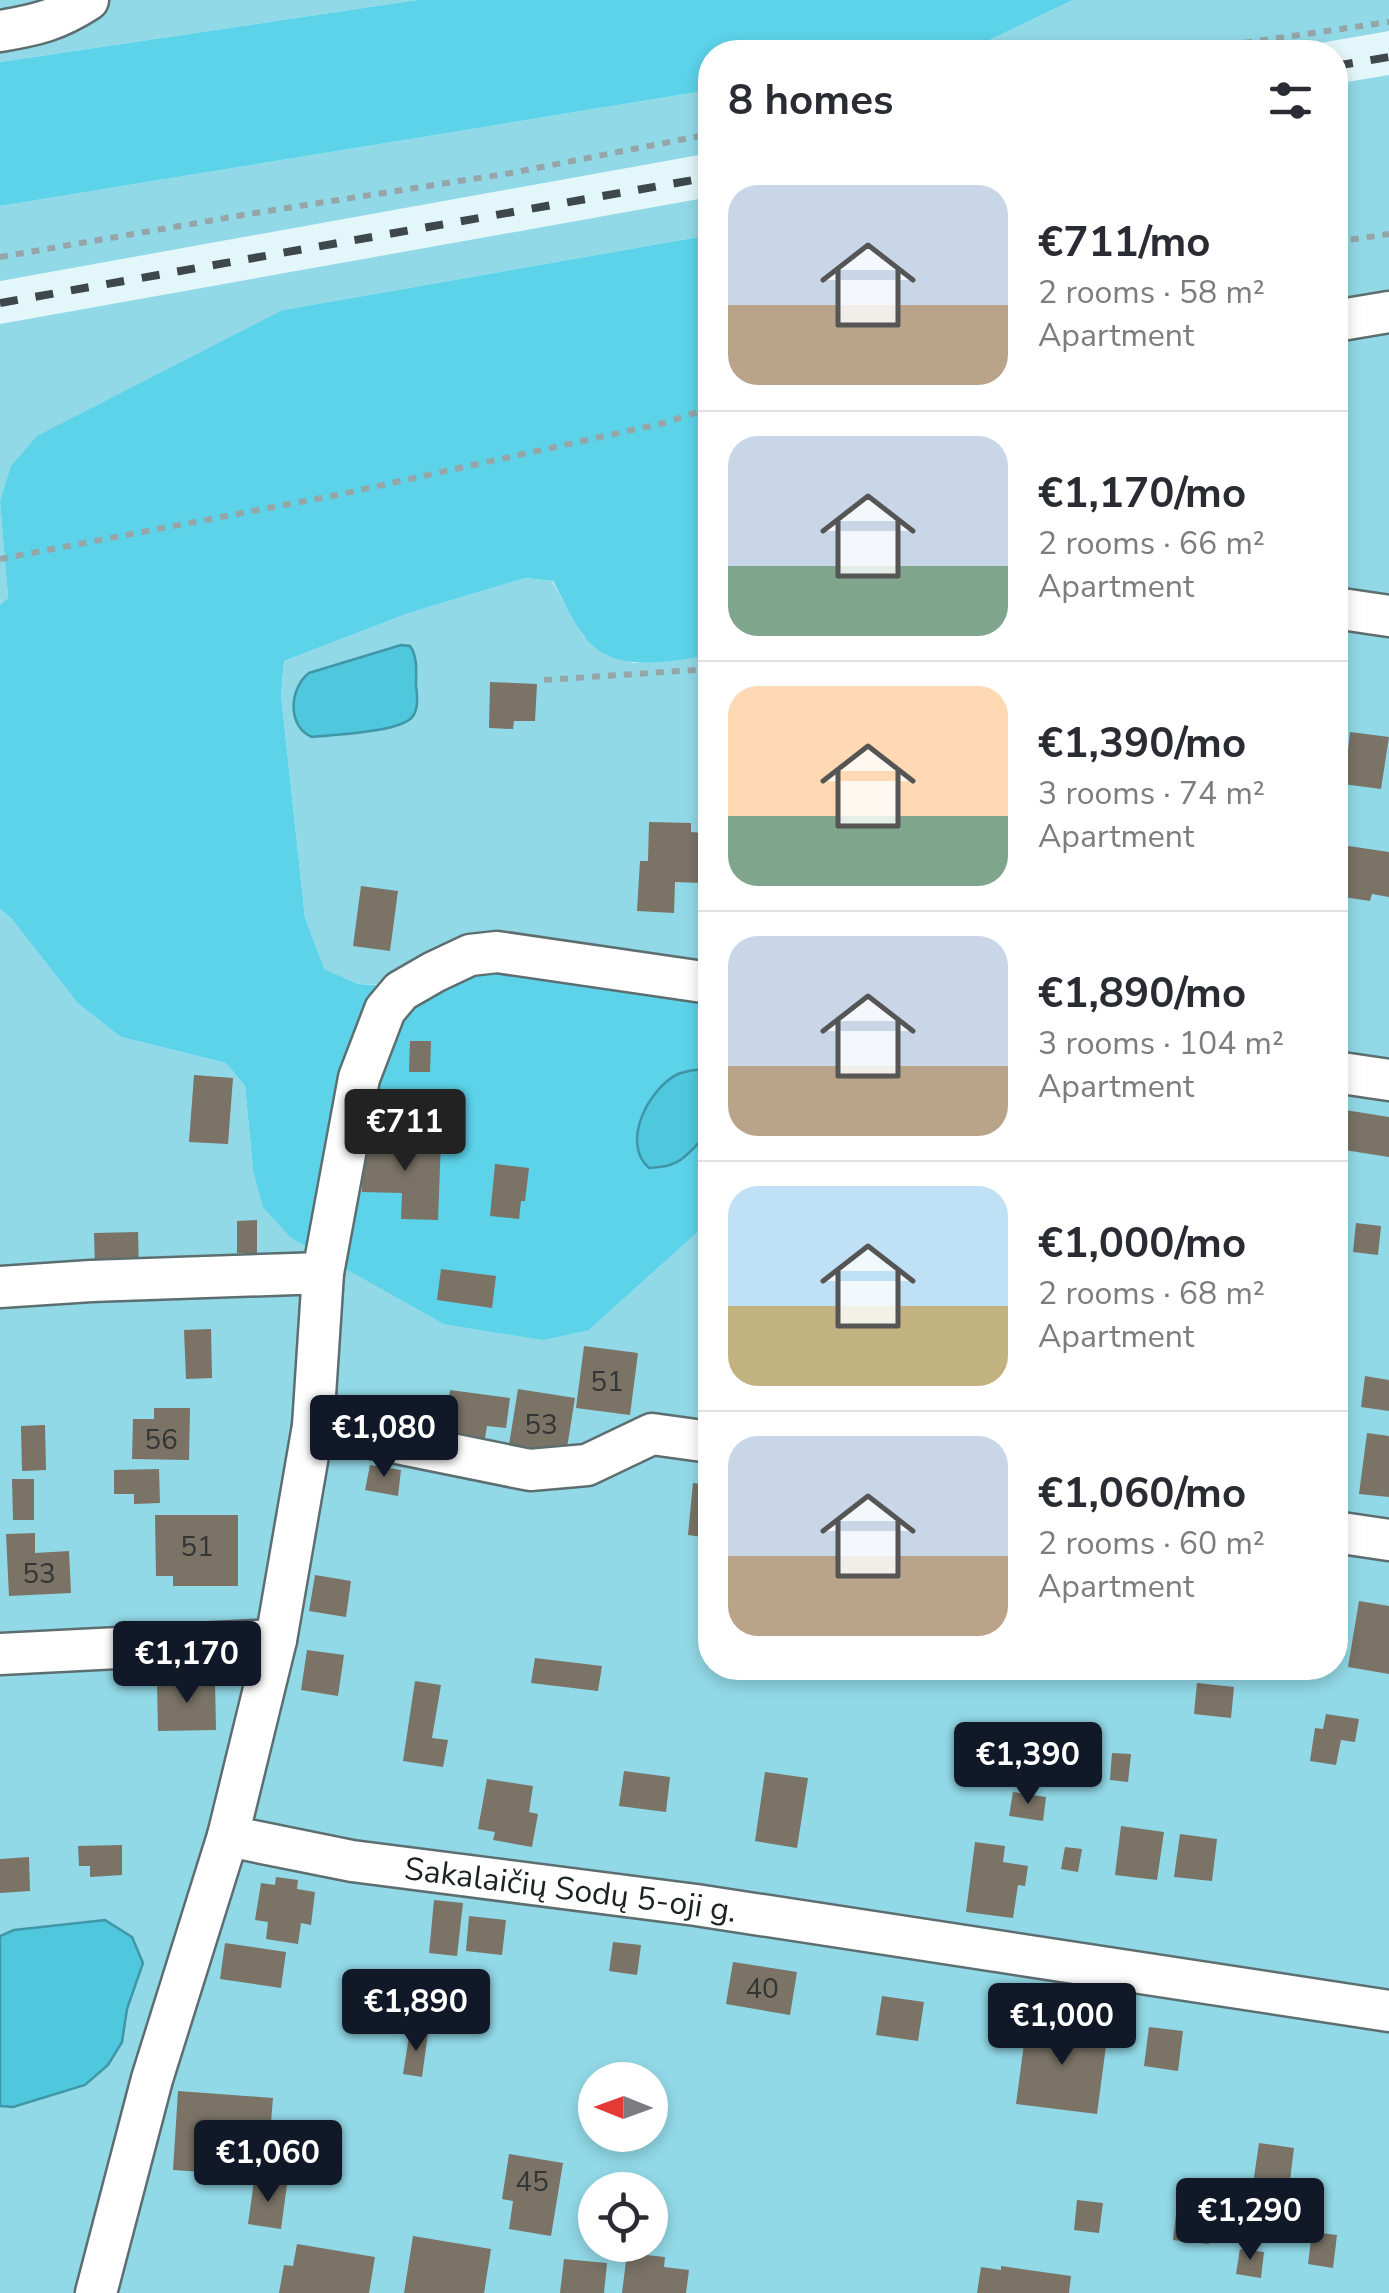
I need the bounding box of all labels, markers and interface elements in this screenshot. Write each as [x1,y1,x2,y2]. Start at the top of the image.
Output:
text: 8 homes [728,72,893,129]
icon: filters [1263,73,1318,128]
text: €711/mo [1038,214,1210,271]
icon: home [808,225,928,345]
text: 2 rooms · 58 m² [1038,271,1265,314]
text: Apartment [1038,314,1194,357]
text: €1,170/mo [1038,465,1246,522]
icon: home [808,476,928,596]
text: 2 rooms · 66 m² [1038,522,1265,565]
text: Apartment [1038,565,1194,608]
text: €1,390/mo [1038,715,1246,772]
icon: home [808,726,928,846]
text: 3 rooms · 74 m² [1038,772,1265,815]
text: Apartment [1038,815,1194,858]
text: €1,890/mo [1038,965,1246,1022]
icon: home [808,976,928,1096]
text: 3 rooms · 104 m² [1038,1022,1284,1065]
text: Apartment [1038,1065,1194,1108]
pin: €711 [346,1089,464,1174]
text: €711 [367,1100,443,1143]
text: €1,000/mo [1038,1215,1246,1272]
icon: home [808,1226,928,1346]
text: 2 rooms · 68 m² [1038,1272,1265,1315]
text: Apartment [1038,1315,1194,1358]
house number: 51 [590,1363,624,1401]
pin: €1,080 [303,1395,465,1480]
text: €1,080 [332,1406,436,1449]
house number: 53 [524,1406,558,1444]
house number: 56 [144,1421,178,1459]
text: €1,060/mo [1038,1465,1246,1522]
icon: home [808,1476,928,1596]
text: 2 rooms · 60 m² [1038,1522,1265,1565]
house number: 51 [180,1528,214,1566]
house number: 53 [22,1555,56,1593]
text: Apartment [1038,1565,1194,1608]
pin: €1,170 [106,1621,268,1706]
text: €1,170 [135,1632,239,1675]
pin: €1,390 [947,1722,1109,1807]
text: €1,390 [976,1733,1080,1776]
street label: Sakalaičių Sodų 5-oji g. [402,1847,740,1933]
pin: €1,890 [335,1969,497,2054]
house number: 40 [745,1970,779,2008]
text: €1,890 [364,1980,468,2023]
pin: €1,000 [981,1983,1143,2068]
text: €1,000 [1010,1994,1114,2037]
north arrow [578,2062,668,2152]
map controls [578,2062,668,2262]
pin: €1,060 [187,2120,349,2205]
text: €1,060 [216,2131,320,2174]
house number: 45 [515,2163,549,2201]
button: locate [578,2172,668,2262]
pin: €1,290 [1169,2178,1331,2263]
text: €1,290 [1198,2189,1302,2232]

